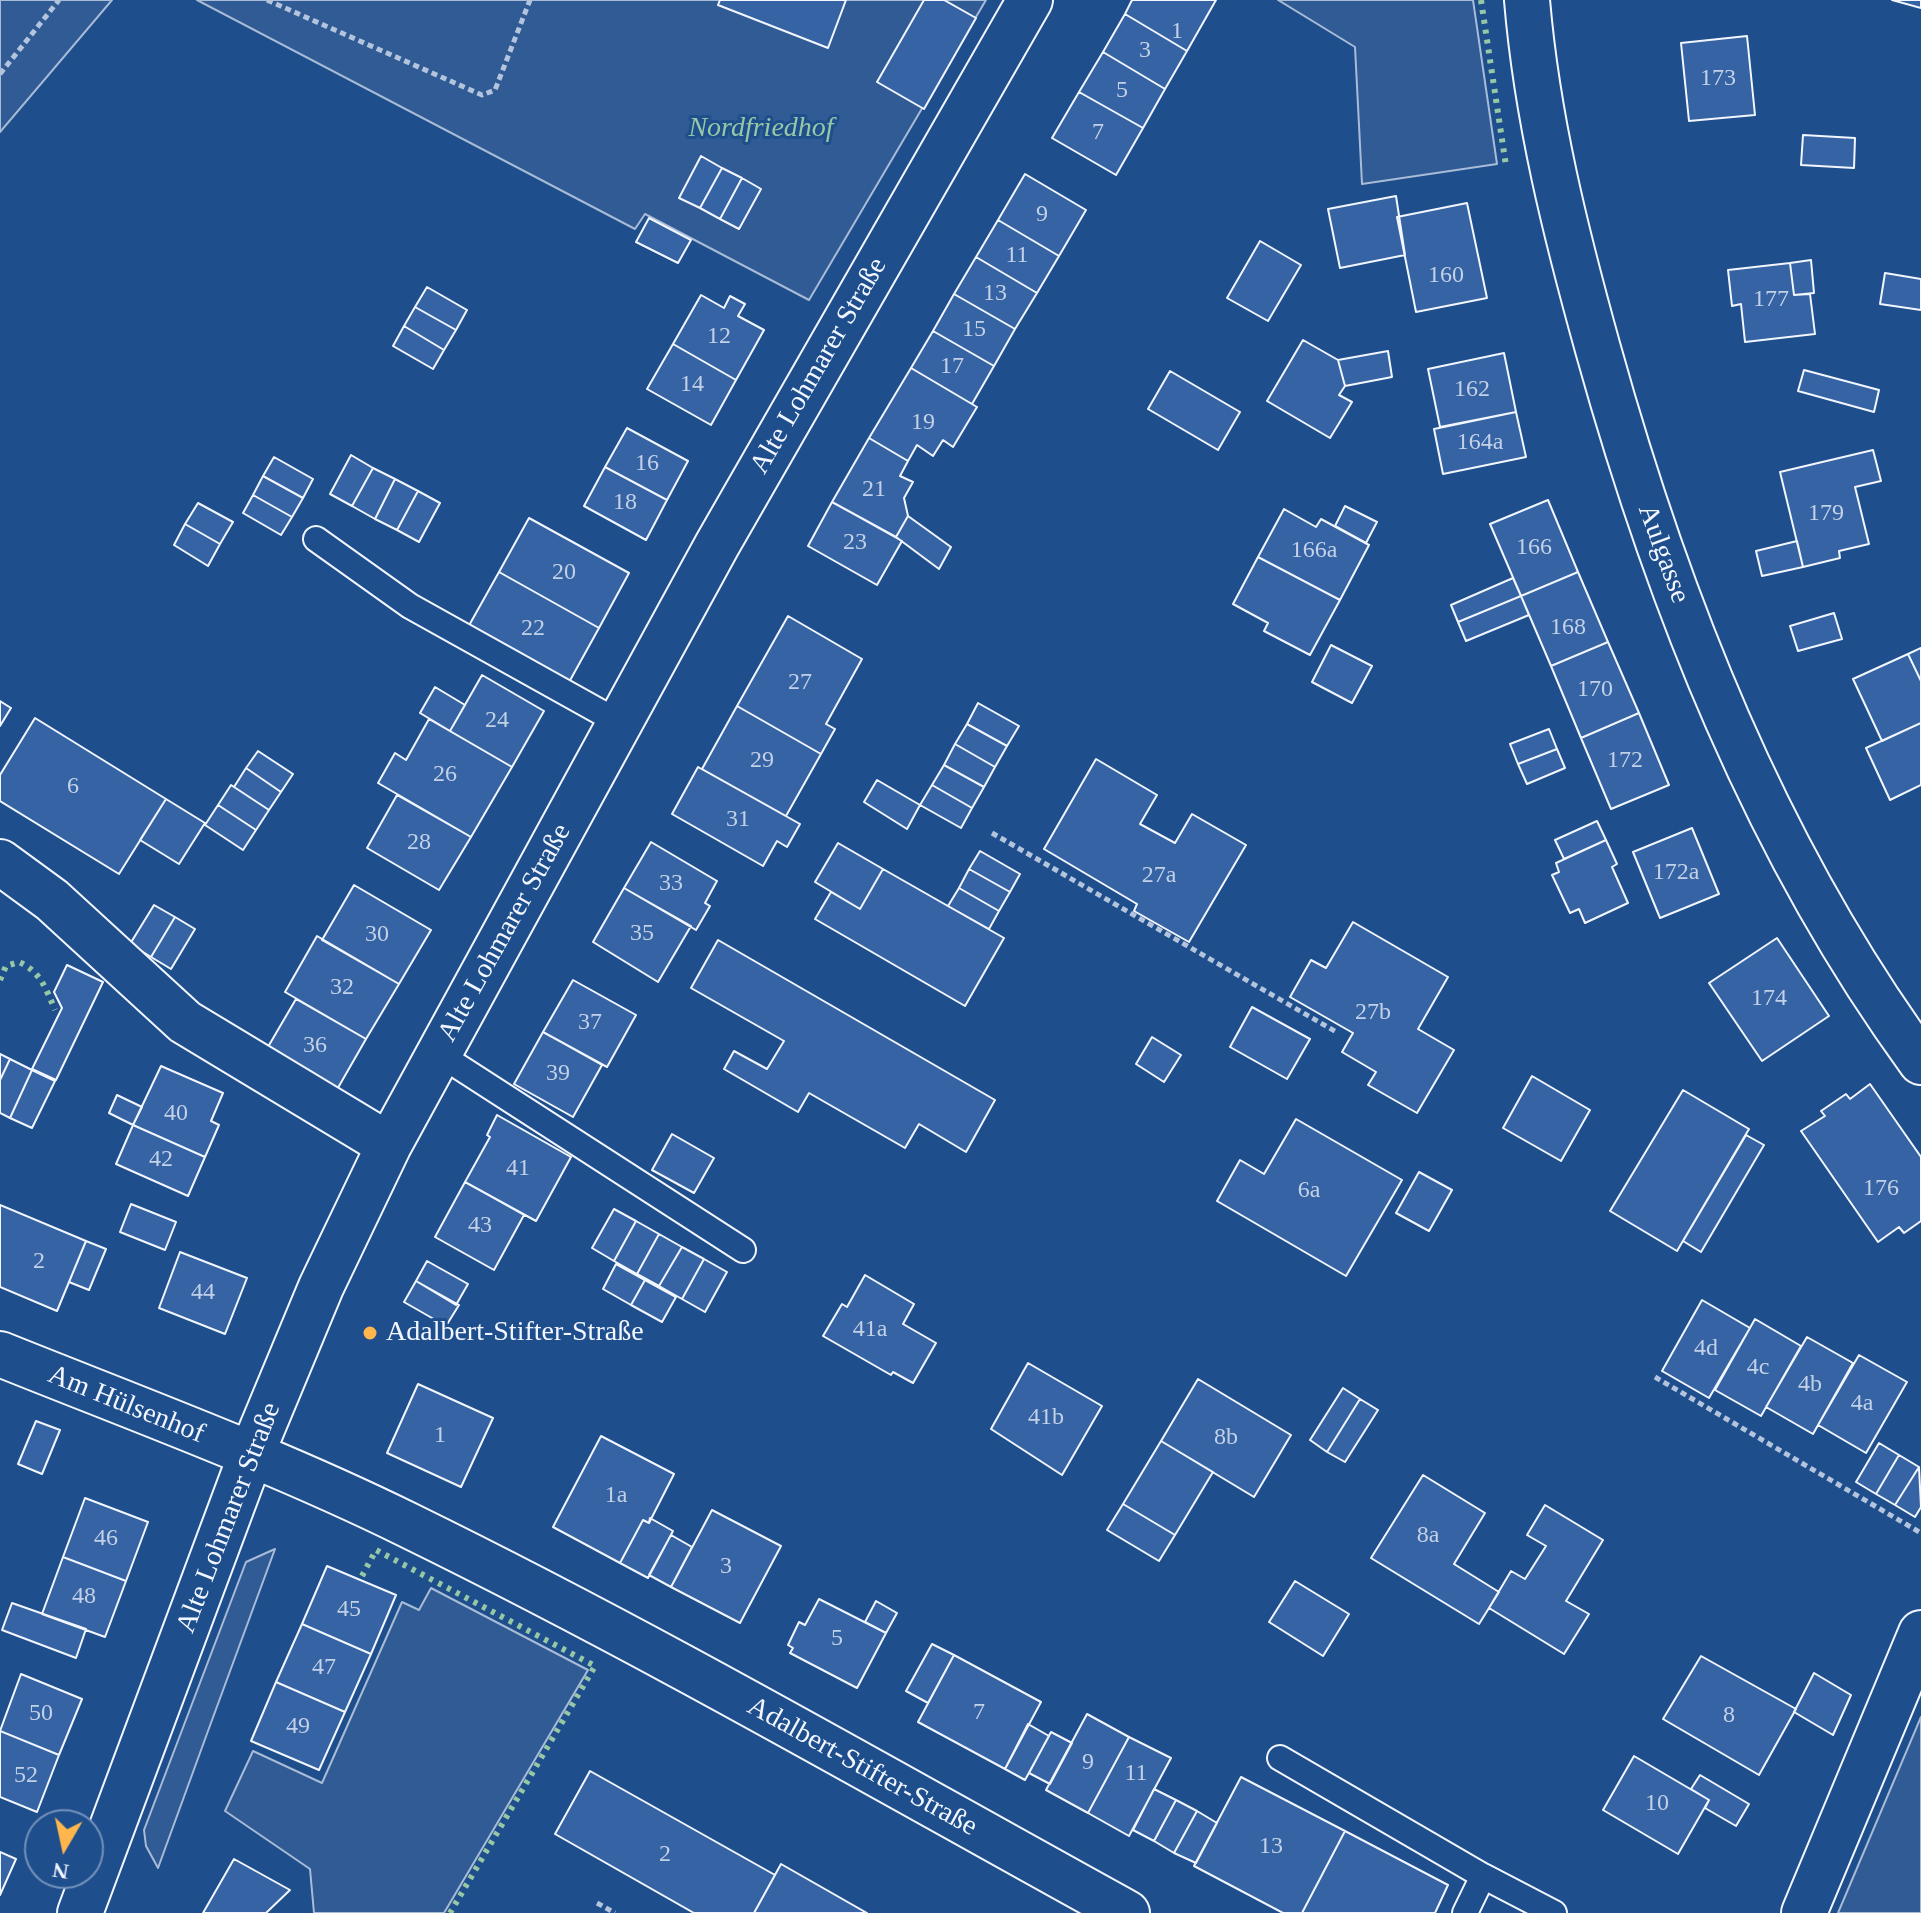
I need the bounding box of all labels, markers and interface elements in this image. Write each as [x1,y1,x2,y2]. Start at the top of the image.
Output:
house number: 1 [1171,18,1183,46]
house number: 3 [1139,37,1151,65]
house number: 173 [1700,65,1736,93]
house number: 5 [1116,77,1128,105]
park label: Nordfriedhof [688,112,834,146]
house number: 7 [1092,119,1104,147]
house number: 9 [1036,201,1048,229]
house number: 11 [1005,242,1029,270]
street label: Alte Lohmarer Straße [743,252,895,480]
house number: 160 [1428,262,1464,290]
house number: 13 [983,280,1007,308]
house number: 177 [1753,286,1789,314]
house number: 15 [962,316,986,344]
house number: 12 [707,323,731,351]
house number: 17 [940,353,964,381]
house number: 14 [680,371,704,399]
house number: 162 [1454,376,1490,404]
house number: 19 [911,409,935,437]
house number: 164a [1457,429,1503,457]
house number: 16 [635,450,659,478]
house number: 21 [862,476,886,504]
house number: 18 [613,489,637,517]
street label: Aulgasse [1630,500,1696,608]
house number: 179 [1808,500,1844,528]
house number: 23 [843,529,867,557]
house number: 166 [1516,534,1552,562]
house number: 166a [1291,537,1337,565]
house number: 20 [552,559,576,587]
house number: 168 [1550,614,1586,642]
house number: 22 [521,615,545,643]
house number: 27 [788,669,812,697]
house number: 170 [1577,676,1613,704]
house number: 24 [485,707,509,735]
house number: 29 [750,747,774,775]
house number: 172 [1607,747,1643,775]
house number: 26 [433,761,457,789]
house number: 6 [67,773,79,801]
house number: 31 [726,806,750,834]
street label: Alte Lohmarer Straße [431,818,579,1048]
house number: 28 [407,829,431,857]
house number: 172a [1653,859,1699,887]
house number: 27a [1142,862,1176,890]
house number: 33 [659,870,683,898]
house number: 35 [630,920,654,948]
house number: 30 [365,921,389,949]
house number: 32 [330,974,354,1002]
house number: 174 [1751,985,1787,1013]
house number: 27b [1355,999,1391,1027]
house number: 37 [578,1009,602,1037]
house number: 36 [303,1032,327,1060]
house number: 39 [546,1060,570,1088]
house number: 40 [164,1100,188,1128]
house number: 42 [149,1146,173,1174]
house number: 41 [506,1155,530,1183]
house number: 176 [1863,1175,1899,1203]
house number: 6a [1298,1177,1320,1205]
house number: 43 [468,1212,492,1240]
house number: 2 [33,1248,45,1276]
house number: 44 [191,1279,215,1307]
place label: Adalbert-Stifter-Straße [386,1316,644,1350]
house number: 41a [853,1316,887,1344]
marker: Adalbert-Stifter-Straße [361,1324,379,1342]
house number: 4d [1694,1335,1718,1363]
house number: 4c [1747,1354,1769,1382]
street label: Am Hülsenhof [43,1358,209,1452]
house number: 4b [1798,1371,1822,1399]
house number: 4a [1851,1390,1873,1418]
street label: Alte Lohmarer Straße [170,1398,288,1638]
house number: 41b [1028,1404,1064,1432]
house number: 1 [434,1422,446,1450]
house number: 8b [1214,1424,1238,1452]
house number: 1a [605,1482,627,1510]
house number: 8a [1417,1522,1439,1550]
house number: 46 [94,1525,118,1553]
house number: 3 [720,1553,732,1581]
house number: 48 [72,1583,96,1611]
house number: 45 [337,1596,361,1624]
house number: 5 [831,1625,843,1653]
house number: 47 [312,1654,336,1682]
street label: Adalbert-Stifter-Straße [741,1690,983,1844]
house number: 7 [973,1699,985,1727]
house number: 50 [29,1700,53,1728]
house number: 8 [1723,1702,1735,1730]
house number: 49 [286,1713,310,1741]
house number: 9 [1082,1749,1094,1777]
house number: 11 [1124,1760,1148,1788]
house number: 52 [14,1762,38,1790]
house number: 10 [1645,1790,1669,1818]
north arrow [24,1809,104,1889]
house number: 13 [1259,1833,1283,1861]
house number: 2 [659,1841,671,1869]
text: N [51,1858,70,1885]

